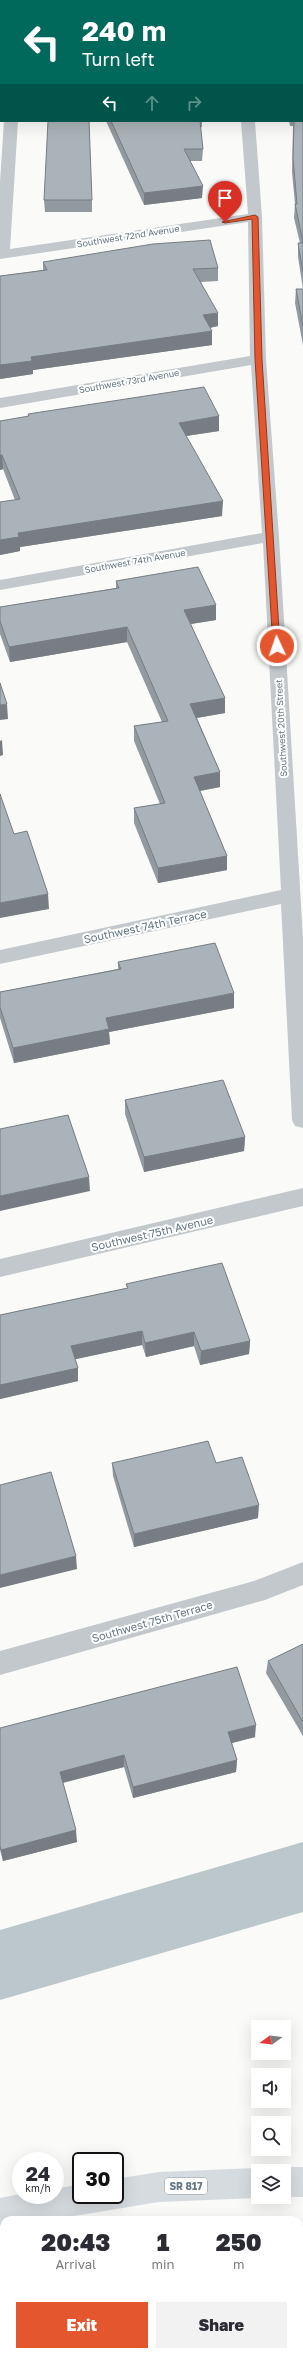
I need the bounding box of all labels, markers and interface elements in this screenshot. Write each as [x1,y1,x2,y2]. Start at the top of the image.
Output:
text: 240 m [82,14,166,47]
icon: left [16,16,68,68]
text: Turn left [82,48,155,70]
icon: left [99,92,121,114]
icon: ahead [141,92,163,114]
icon: right [183,92,205,114]
pin [208,181,242,222]
icon: arrive [214,187,236,209]
street label: Southwest 72nd Avenue [76,222,180,250]
street label: Southwest 73rd Avenue [78,367,180,395]
street label: Southwest 74th Avenue [84,547,186,575]
position arrow [256,625,298,667]
street label: Southwest 20th Street [273,679,289,777]
street label: Southwest 74th Terrace [82,907,208,945]
street label: Southwest 75th Avenue [90,1213,214,1253]
street label: Southwest 75th Terrace [90,1598,214,1644]
north arrow [251,2020,291,2060]
map controls [251,2020,291,2204]
button: sound [251,2068,291,2108]
button: search [251,2116,291,2156]
speed limit sign: 30 [72,2152,124,2204]
text: 24 [26,2161,50,2185]
button: layers [251,2164,291,2204]
road number: SR 817 [165,2178,207,2194]
text: km/h [25,2182,51,2194]
text: 20:43 [41,2227,110,2256]
text: 1 [157,2227,169,2256]
text: 250 [216,2227,262,2256]
text: Arrival [55,2256,96,2272]
text: min [152,2256,175,2272]
text: m [233,2256,245,2272]
button: Exit [16,2302,148,2348]
button: Share [156,2302,287,2348]

